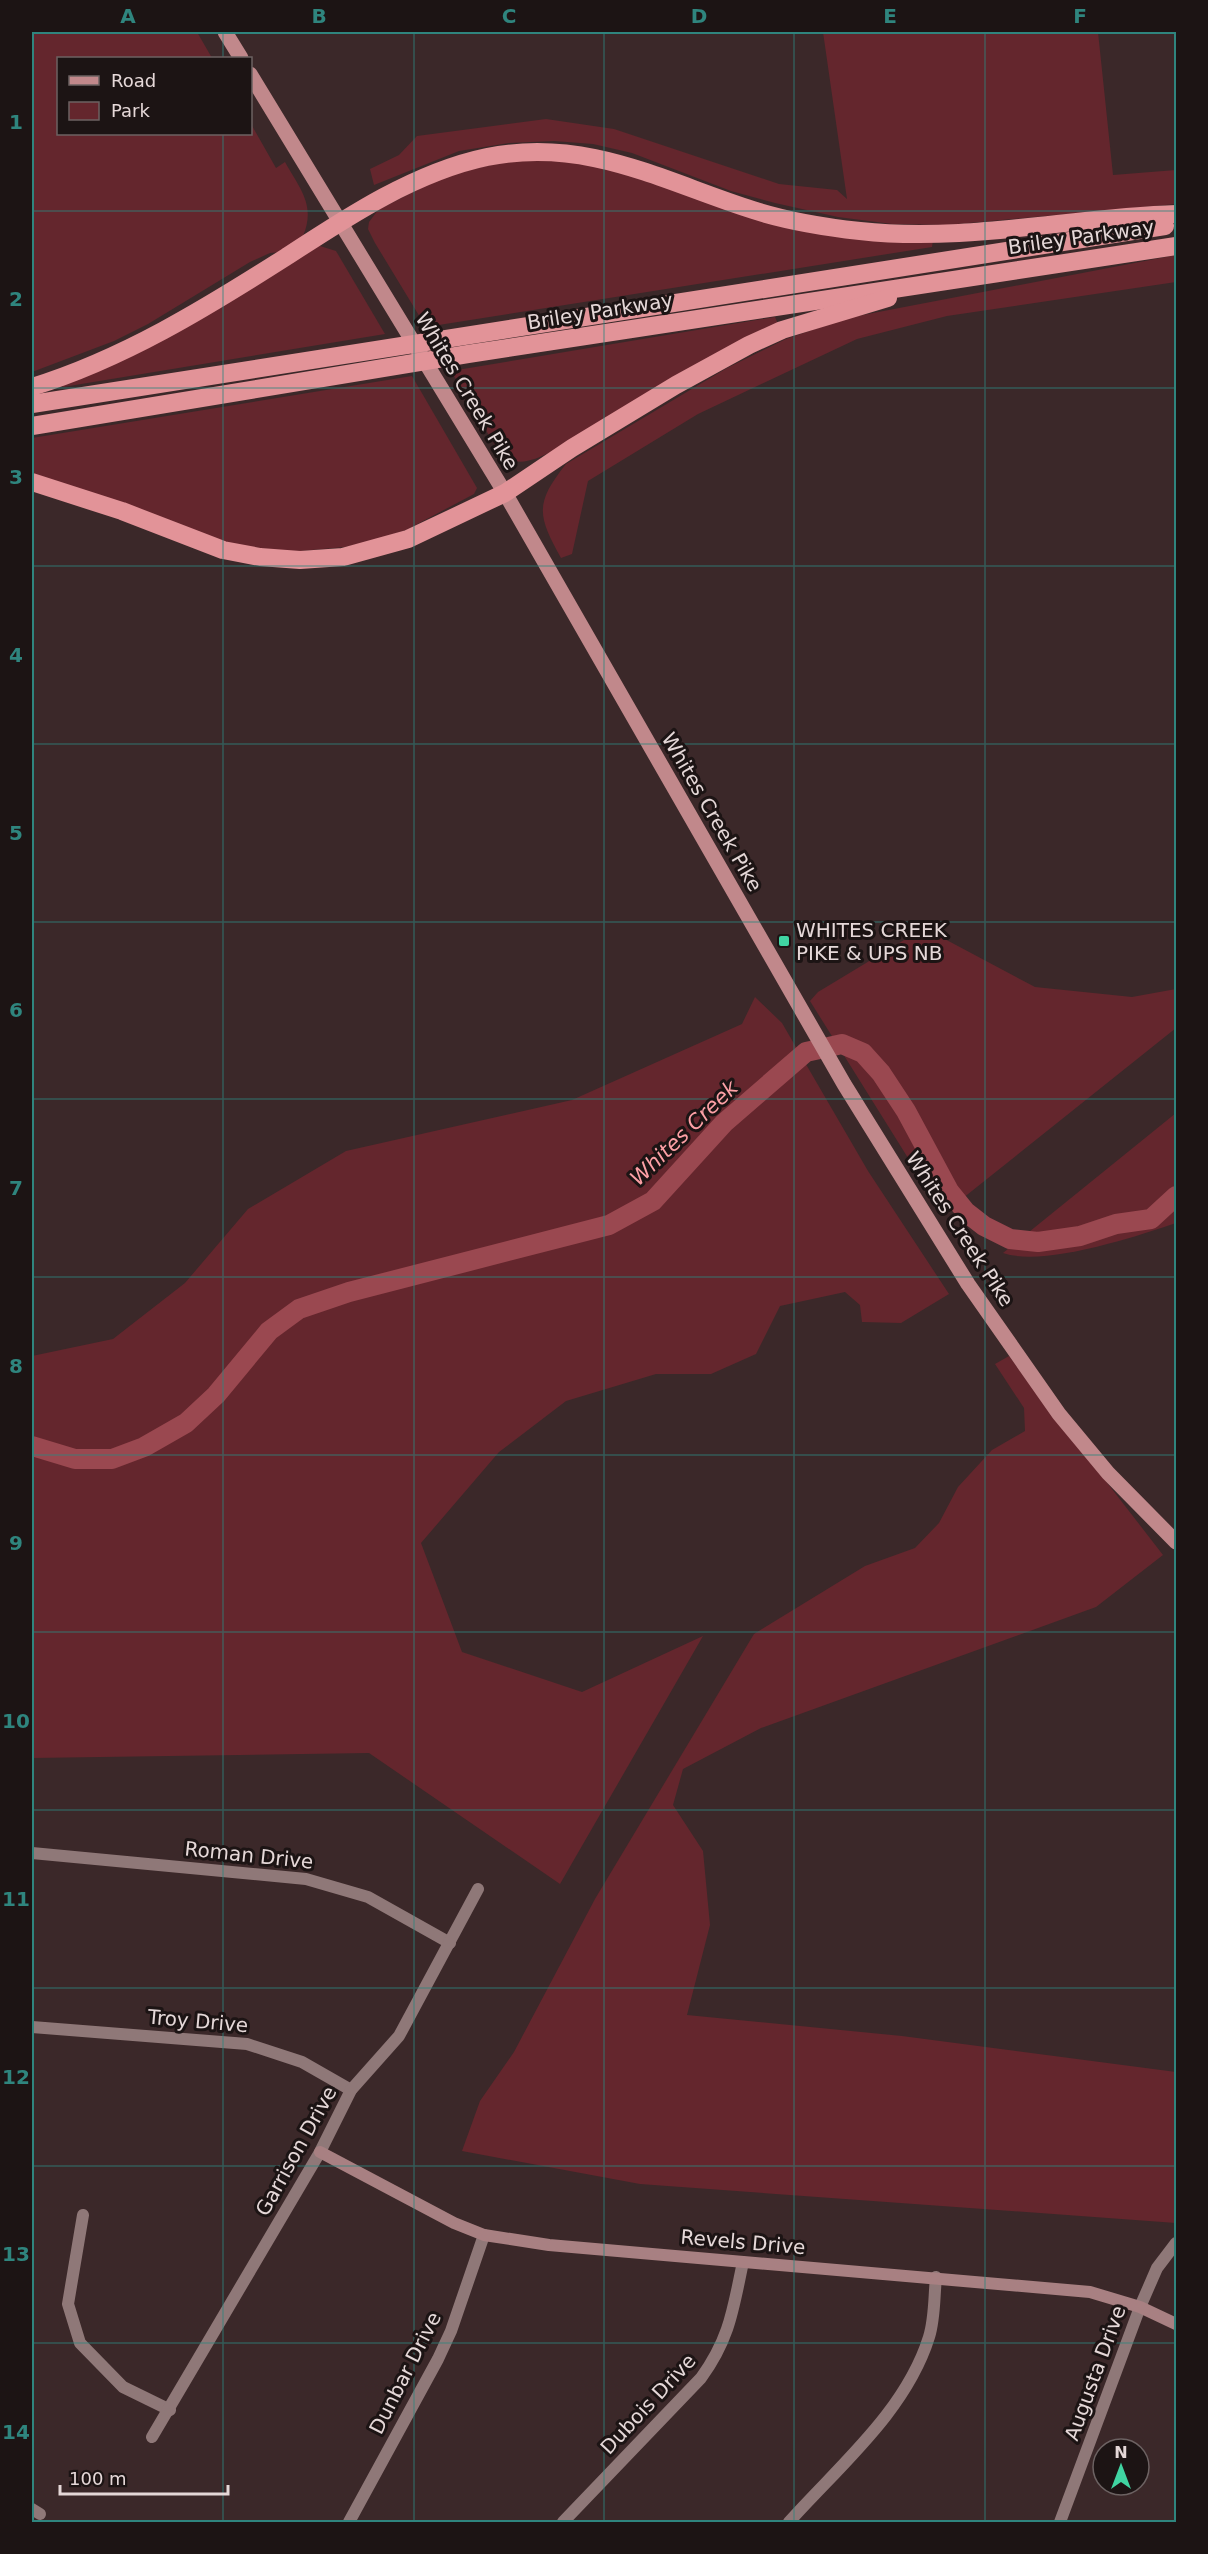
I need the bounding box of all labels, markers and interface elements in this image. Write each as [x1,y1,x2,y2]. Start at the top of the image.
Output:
text: A [120,4,136,28]
text: B [311,4,327,28]
text: C [502,4,516,28]
text: D [691,4,707,28]
text: E [883,4,897,28]
text: F [1073,4,1087,28]
legend [57,57,252,135]
text: Road [111,70,156,91]
text: Park [111,100,150,121]
text: 1 [9,110,23,134]
street label: Briley Parkway [1006,215,1156,259]
text: 2 [9,287,23,311]
street label: Briley Parkway [525,288,675,334]
street label: Whites Creek Pike [410,308,524,474]
text: 3 [9,465,23,489]
text: 4 [9,643,23,667]
street label: Whites Creek Pike [657,728,767,896]
text: 5 [9,821,23,845]
place label: WHITES CREEK PIKE & UPS NB [796,918,948,965]
marker: WHITES CREEK PIKE & UPS NB [777,934,791,948]
text: 6 [9,998,23,1022]
water label: Whites Creek [625,1075,743,1190]
street label: Whites Creek Pike [901,1147,1019,1311]
text: 7 [9,1176,23,1200]
text: 8 [9,1354,23,1378]
text: 9 [9,1531,23,1555]
text: 10 [2,1709,30,1733]
street label: Roman Drive [183,1836,315,1874]
text: 11 [2,1887,30,1911]
street label: Troy Drive [146,2005,249,2037]
text: 12 [2,2065,30,2089]
street label: Garrison Drive [250,2082,342,2220]
street label: Revels Drive [680,2225,806,2259]
text: 13 [2,2242,30,2266]
street label: Augusta Drive [1059,2302,1131,2444]
street label: Dunbar Drive [364,2308,446,2438]
street label: Dubois Drive [595,2349,701,2459]
text: 14 [2,2420,30,2444]
north arrow [1091,2437,1151,2497]
text: N [1114,2443,1128,2462]
scale bar [60,2458,228,2496]
text: 100 m [69,2468,127,2489]

